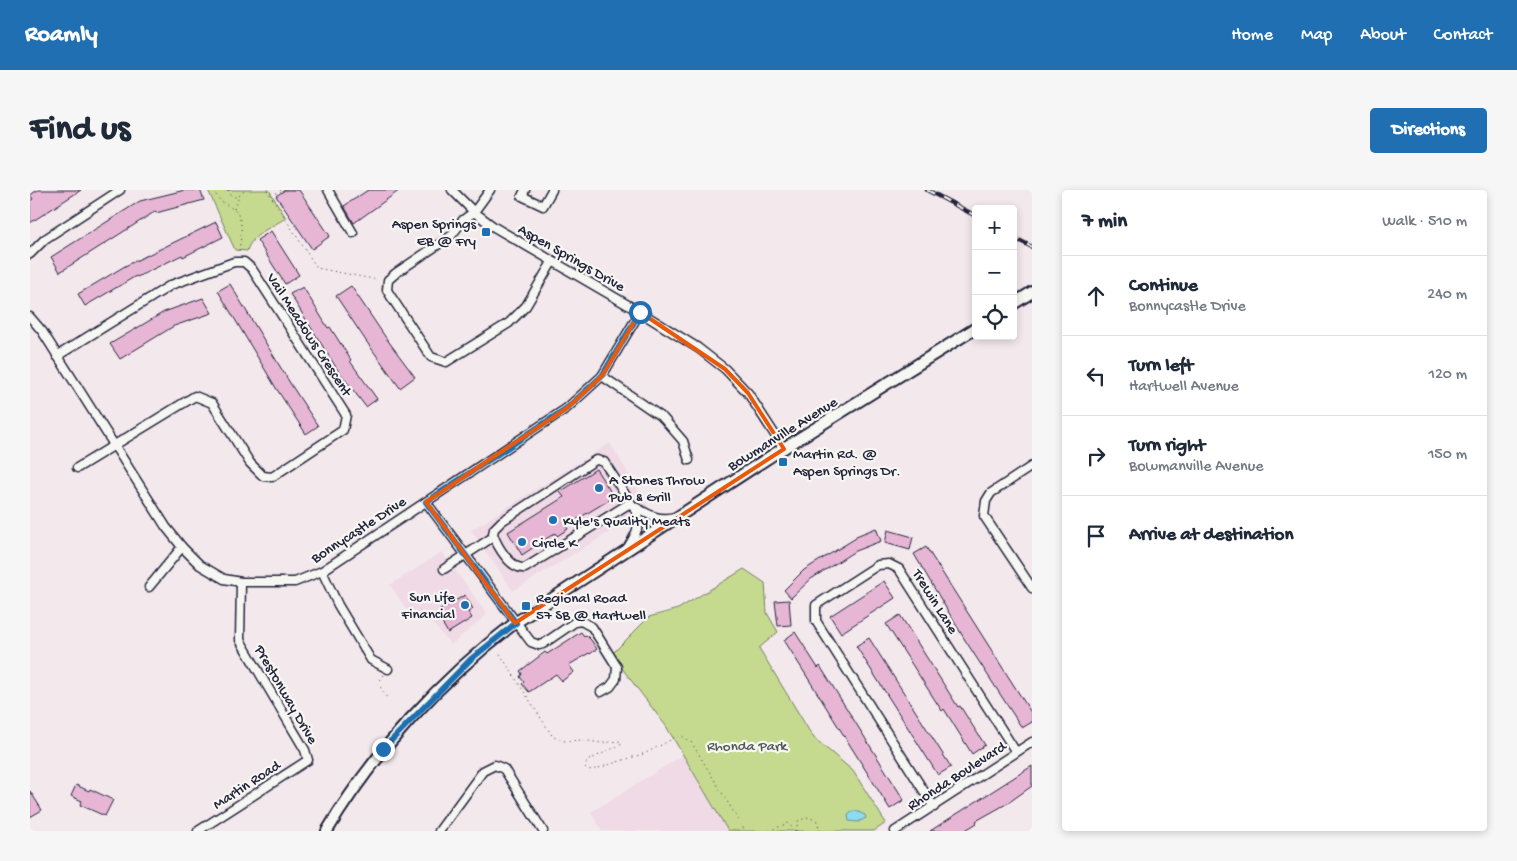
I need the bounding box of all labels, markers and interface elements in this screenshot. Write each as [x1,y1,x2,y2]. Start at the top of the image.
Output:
text: Roamly [25,21,98,50]
text: Home [1231,25,1273,46]
text: Map [1301,25,1332,46]
text: About [1360,25,1406,46]
text: Contact [1434,25,1492,46]
button: Directions [1370,108,1487,153]
text: Find us [30,110,130,151]
map controls [972,205,1017,340]
button: + [972,205,1017,250]
text: 7 min [1082,210,1127,235]
text: Walk · 510 m [1382,213,1467,232]
place label: Aspen Springs EB @ Fry [392,216,477,251]
street label: Aspen Springs Drive [514,221,628,297]
marker: Aspen Springs EB @ Fry [480,226,492,238]
button: − [972,250,1017,295]
street label: Vail Meadows Crescent [261,269,356,402]
text: Continue [1129,275,1198,298]
icon: ahead [1082,282,1110,310]
text: 240 m [1427,286,1467,305]
button: locate [972,295,1017,340]
text: Bonnycastle Drive [1129,298,1246,317]
route start [629,301,652,324]
text: Turn left [1129,355,1193,378]
icon: left [1082,362,1110,390]
text: 120 m [1428,366,1467,385]
text: Hartwell Avenue [1129,378,1239,397]
street label: Bowmanville Avenue [724,394,841,476]
text: Turn right [1129,435,1205,458]
icon: right [1082,442,1110,470]
place label: Martin Rd. @ Aspen Springs Dr. [793,446,901,481]
text: 150 m [1428,446,1467,465]
marker: Martin Rd. @ Aspen Springs Dr. [777,456,789,468]
text: Bowmanville Avenue [1129,458,1263,477]
place label: A Stones Throw Pub & Grill [608,472,705,507]
marker: A Stones Throw Pub & Grill [593,482,605,494]
street label: Bonnycastle Drive [307,493,410,569]
place label: Kyle's Quality Meats [563,513,690,531]
marker: Kyle's Quality Meats [547,514,559,526]
icon: arrive [1082,522,1110,550]
text: Arrive at destination [1129,524,1293,547]
place label: Circle K [532,535,578,553]
marker: Circle K [516,536,528,548]
street label: Trewin Lane [907,565,961,638]
place label: Sun Life Financial [401,589,455,624]
place label: Regional Road 57 SB @ Hartwell [536,590,646,625]
marker: Sun Life Financial [459,599,471,611]
marker: Regional Road 57 SB @ Hartwell [520,600,532,612]
street label: Prestonway Drive [249,641,321,748]
street label: Rhonda Boulevard [904,737,1011,815]
route end [372,738,395,761]
park label: Rhonda Park [707,738,788,756]
street label: Martin Road [210,757,285,814]

